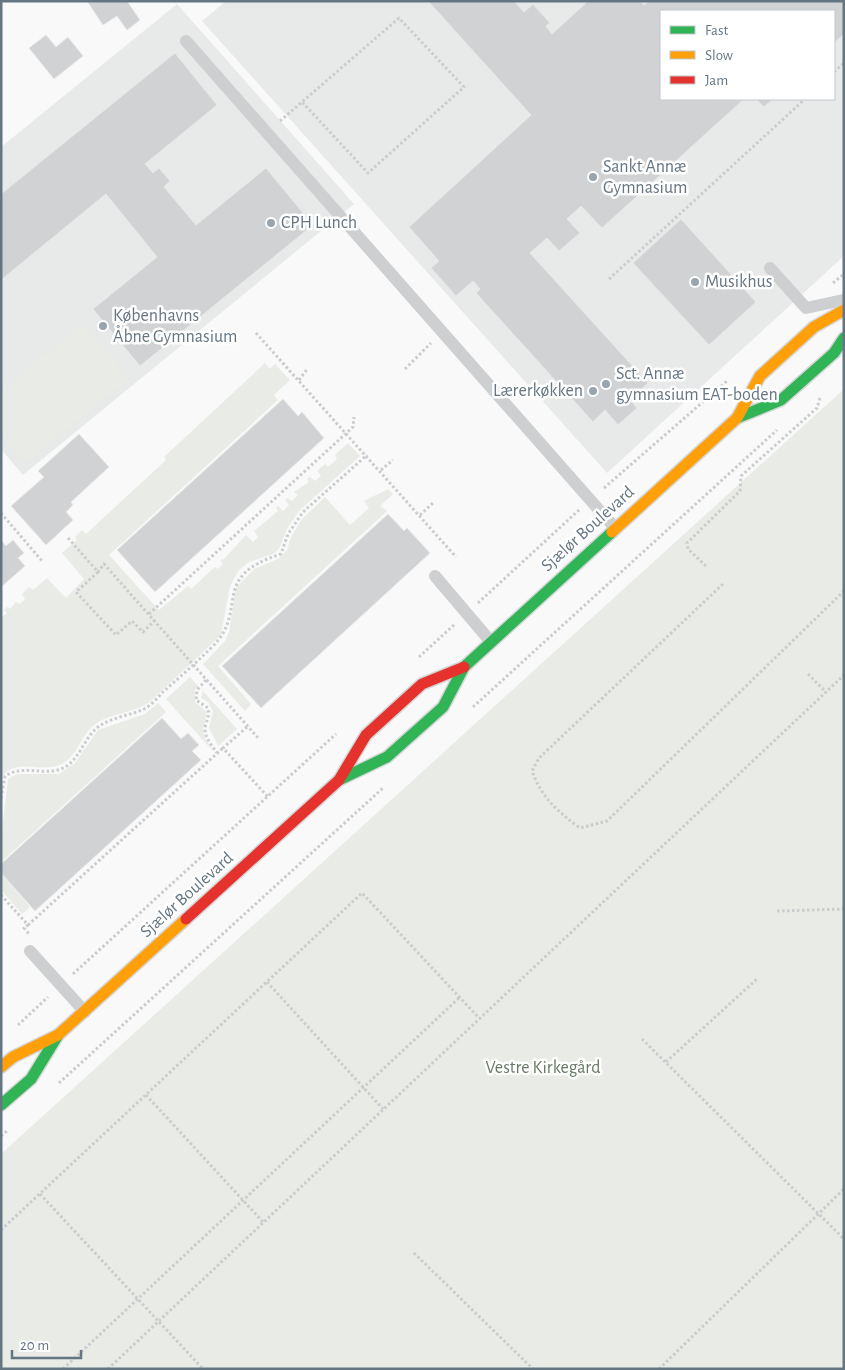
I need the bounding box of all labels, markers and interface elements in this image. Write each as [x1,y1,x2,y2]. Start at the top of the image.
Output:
legend [660,10,835,100]
text: Fast [705,23,729,38]
text: Slow [705,48,733,63]
text: Jam [705,73,728,88]
place label: Sankt Annæ Gymnasium [603,158,687,197]
marker: Sankt Annæ Gymnasium [587,171,599,183]
place label: CPH Lunch [281,214,357,232]
marker: CPH Lunch [265,217,277,229]
place label: Musikhus [705,273,772,291]
marker: Musikhus [689,276,701,288]
place label: Københavns Åbne Gymnasium [113,307,237,346]
marker: Københavns Åbne Gymnasium [97,320,109,332]
place label: Sct. Annæ gymnasium EAT-boden [616,365,778,404]
marker: Sct. Annæ gymnasium EAT-boden [600,378,612,390]
place label: Lærerkøkken [493,382,583,400]
marker: Lærerkøkken [587,385,599,397]
street label: Sjælør Boulevard [538,483,638,575]
street label: Sjælør Boulevard [137,849,237,941]
park label: Vestre Kirkegård [486,1059,600,1077]
scale bar [12,1328,81,1360]
text: 20 m [20,1338,49,1353]

